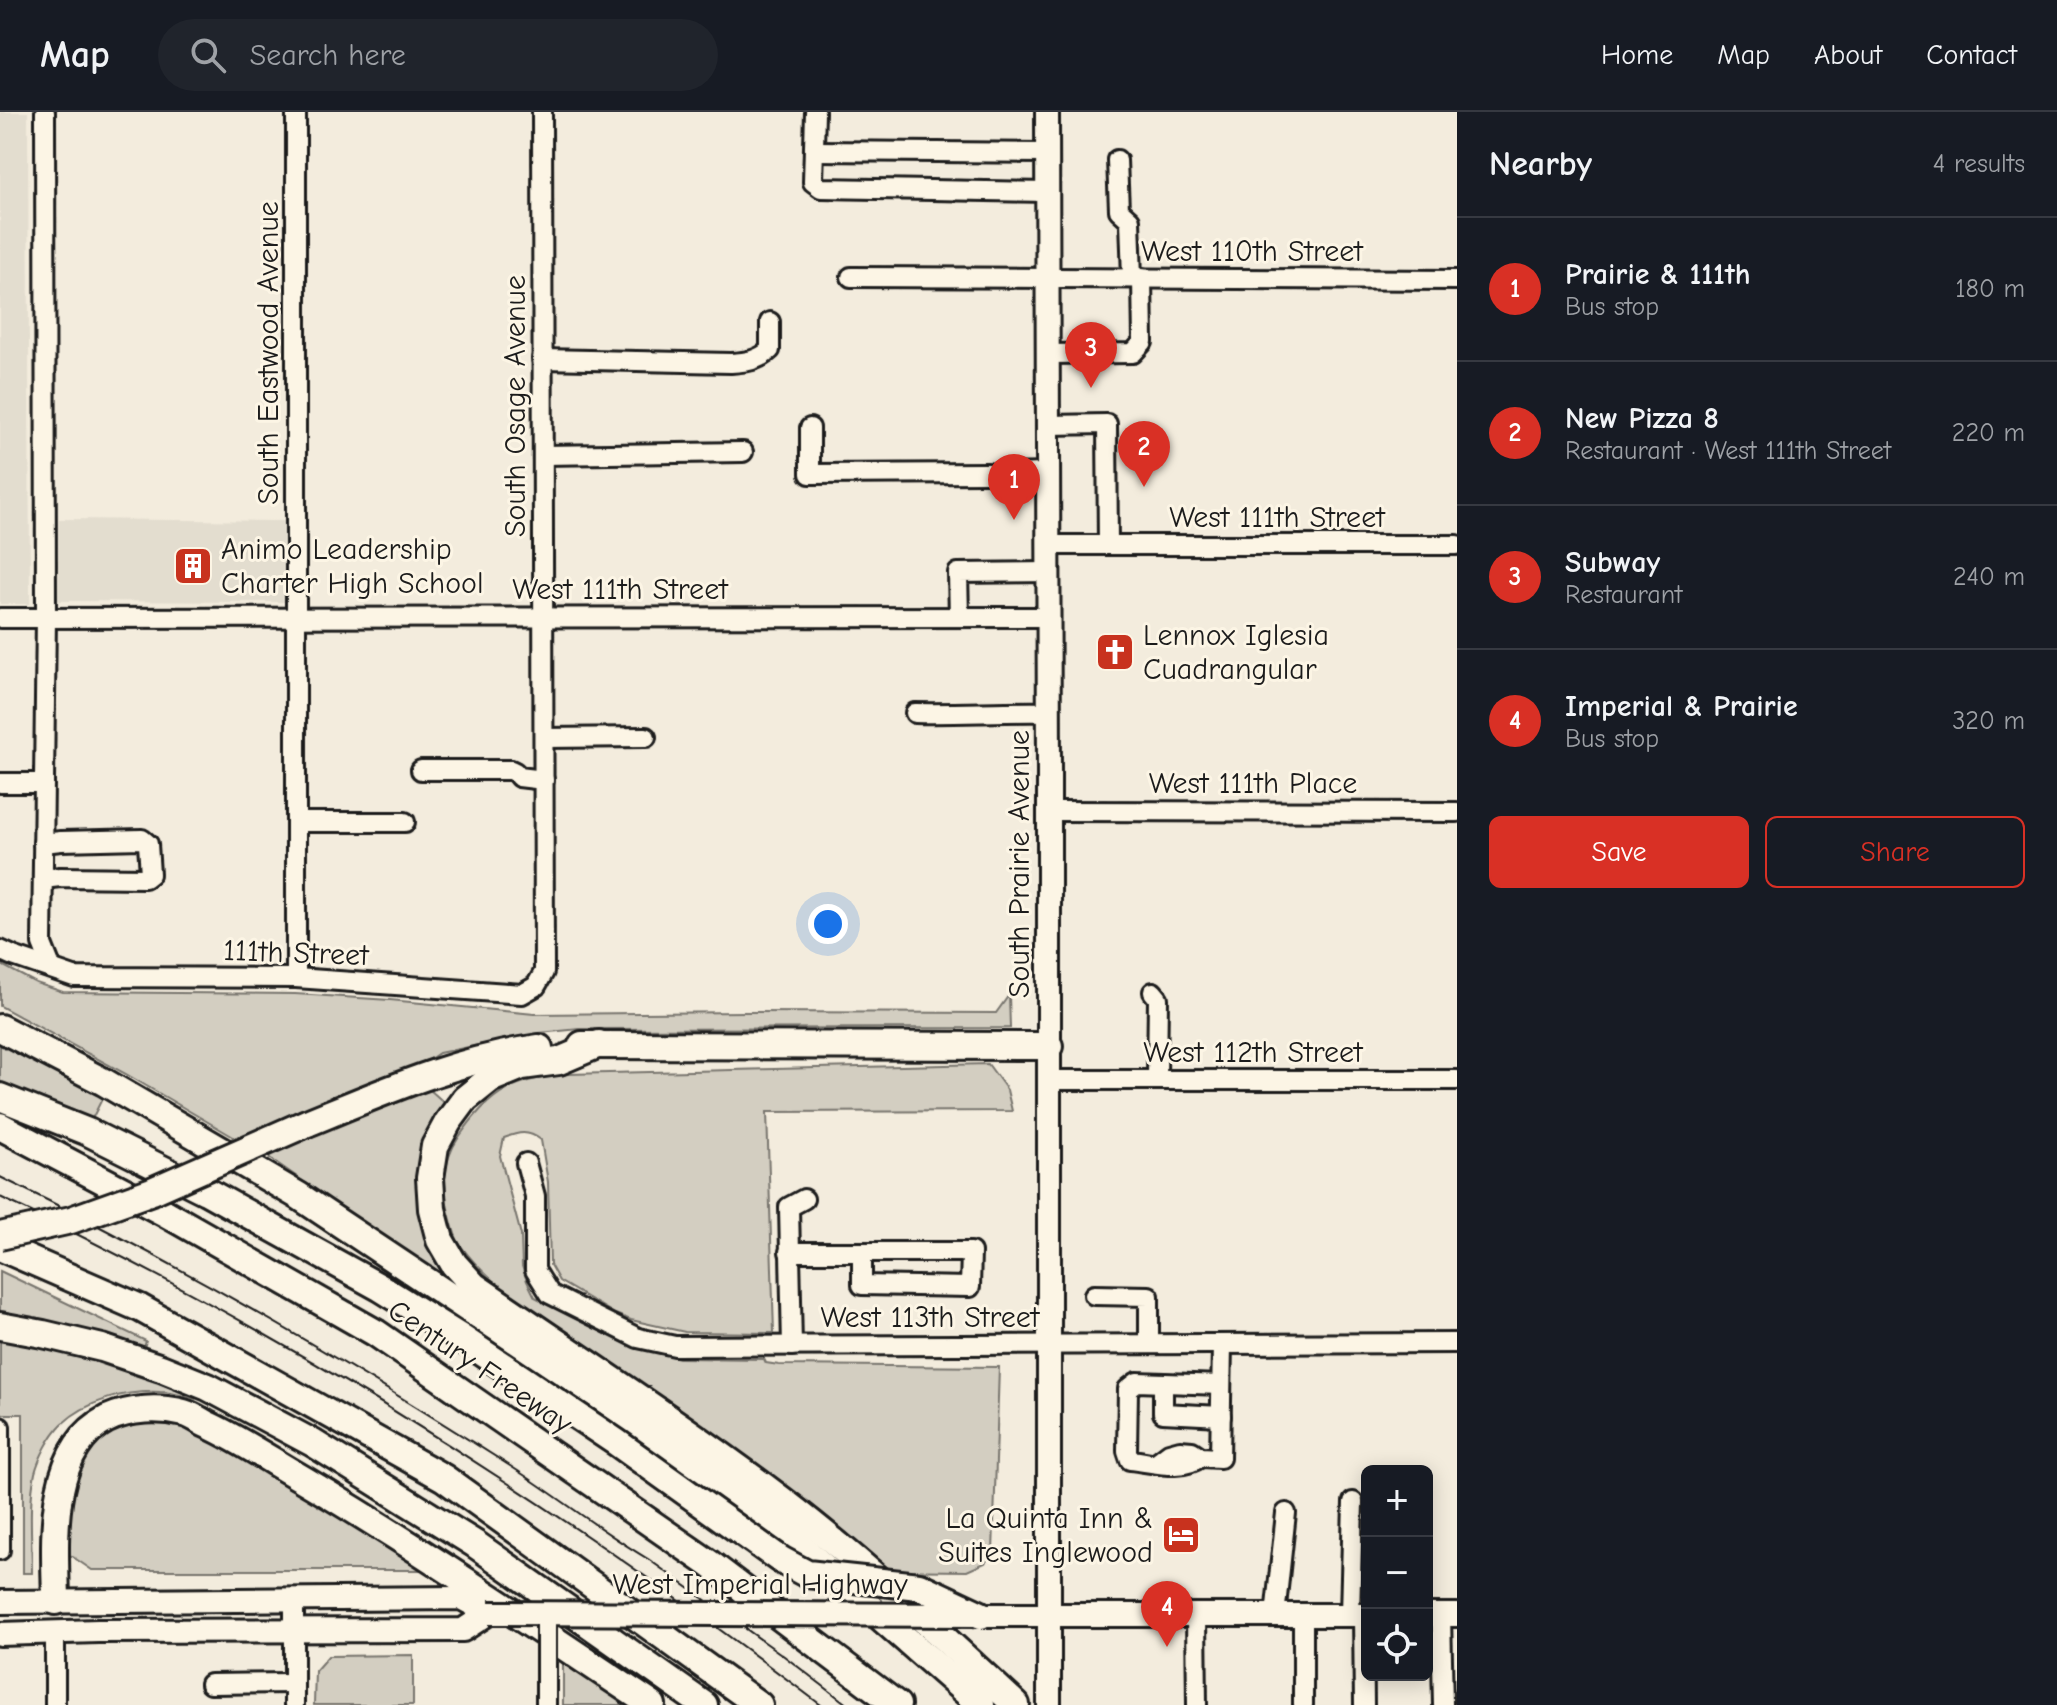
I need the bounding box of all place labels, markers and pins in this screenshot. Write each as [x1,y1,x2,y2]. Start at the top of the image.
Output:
pin: 3 [1065,322,1117,388]
pin: 2 [1118,421,1170,487]
pin: 1 [988,454,1040,520]
place label: Animo Leadership Charter High School [221,532,483,601]
building icon: Animo Leadership Charter High School [172,545,214,587]
place label: Lennox Iglesia Cuadrangular [1143,618,1329,687]
church icon: Lennox Iglesia Cuadrangular [1094,631,1136,673]
place label: La Quinta Inn & Suites Inglewood [938,1501,1153,1570]
hotel icon: La Quinta Inn & Suites Inglewood [1160,1514,1202,1556]
pin: 4 [1141,1581,1193,1647]

